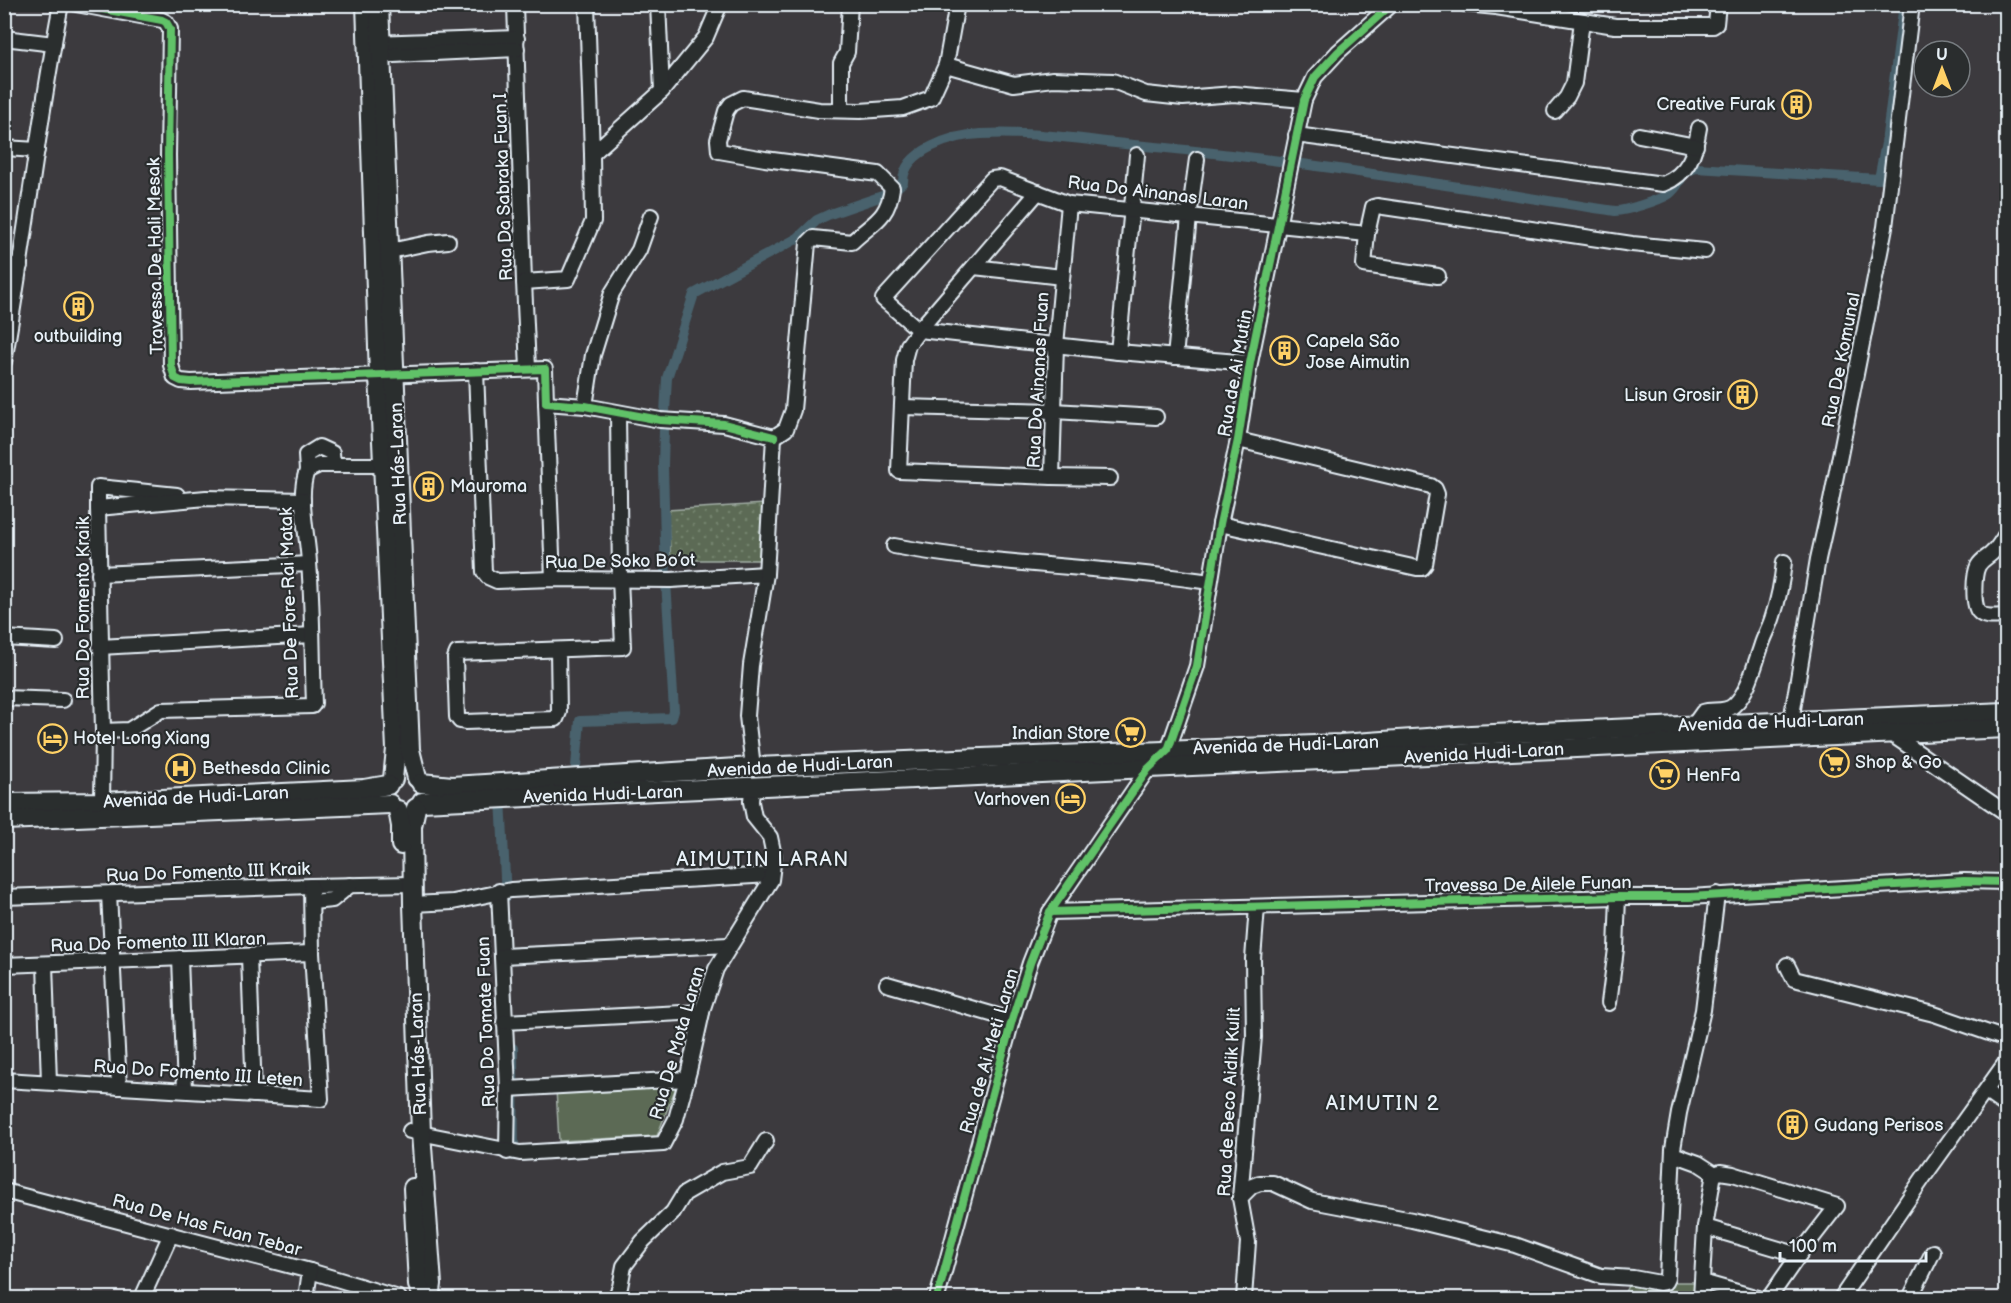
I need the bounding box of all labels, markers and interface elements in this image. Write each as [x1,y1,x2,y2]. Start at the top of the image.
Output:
north arrow [1912,39,1972,99]
text: U [1936,46,1948,65]
building icon: Creative Furak [1780,88,1812,120]
street label: Rua Da Sabraka Fuan I [490,93,517,281]
place label: Creative Furak [1656,94,1775,115]
street label: Travessa De Hali Mesak [143,157,168,355]
street label: Rua Do Ainanas Laran [1066,172,1250,215]
building icon: outbuilding [62,291,94,323]
street label: Rua Do Ainanas Fuan [1023,291,1054,469]
street label: Rua De Komunal [1818,291,1865,429]
street label: Rua de Ai Mutin [1214,308,1257,439]
place label: outbuilding [34,326,122,347]
place label: Capela São Jose Aimutin [1306,331,1410,373]
building icon: Capela São Jose Aimutin [1269,335,1301,367]
building icon: Lisun Grosir [1727,379,1759,411]
place label: Lisun Grosir [1624,385,1722,406]
street label: Rua Hás-Laran [386,402,411,526]
building icon: Mauroma [413,470,445,502]
place label: Mauroma [450,476,527,497]
street label: Rua De Fore-Rai Matak [276,507,303,699]
street label: Rua Do Fomento Kraik [73,516,94,700]
street label: Rua De Soko Bo’ot [544,550,696,573]
street label: Avenida de Hudi-Laran [1678,709,1864,736]
supermarket icon: Indian Store [1115,717,1147,749]
hotel icon: Hotel Long Xiang [36,722,68,754]
place label: Indian Store [1012,723,1110,744]
place label: Hotel Long Xiang [73,728,210,749]
street label: Avenida de Hudi-Laran [1193,732,1379,759]
street label: Avenida Hudi-Laran [1404,739,1565,768]
supermarket icon: Shop & Go [1818,746,1850,778]
street label: Avenida de Hudi-Laran [707,751,893,782]
hospital icon: Bethesda Clinic [165,752,197,784]
place label: Shop & Go [1855,752,1942,773]
place label: Bethesda Clinic [202,758,330,779]
supermarket icon: HenFa [1649,759,1681,791]
place label: HenFa [1686,765,1740,786]
street label: Avenida Hudi-Laran [523,781,683,808]
street label: Avenida de Hudi-Laran [103,782,289,813]
hotel icon: Varhoven [1055,783,1087,815]
place label: Varhoven [974,789,1050,810]
district label: AIMUTIN LARAN [676,848,850,872]
street label: Rua Do Fomento III Kraik [105,858,311,887]
street label: Travessa De Ailele Funan [1424,872,1632,897]
street label: Rua Do Fomento III Klaran [50,928,266,957]
street label: Rua Do Tomate Fuan [473,936,500,1108]
street label: Rua De Mota Laran [646,964,709,1122]
street label: Rua de Ai Meti Laran [956,966,1023,1136]
street label: Rua Hás-Laran [406,992,431,1116]
street label: Rua de Beco Aidik Kulit [1214,1006,1245,1197]
street label: Rua Do Fomento III Leten [93,1056,303,1091]
district label: AIMUTIN 2 [1326,1092,1440,1116]
building icon: Gudang Perisos [1777,1109,1809,1141]
place label: Gudang Perisos [1814,1115,1944,1136]
street label: Rua De Has Fuan Tebar [110,1190,304,1261]
scale bar [1780,1225,1926,1263]
text: 100 m [1789,1236,1837,1257]

